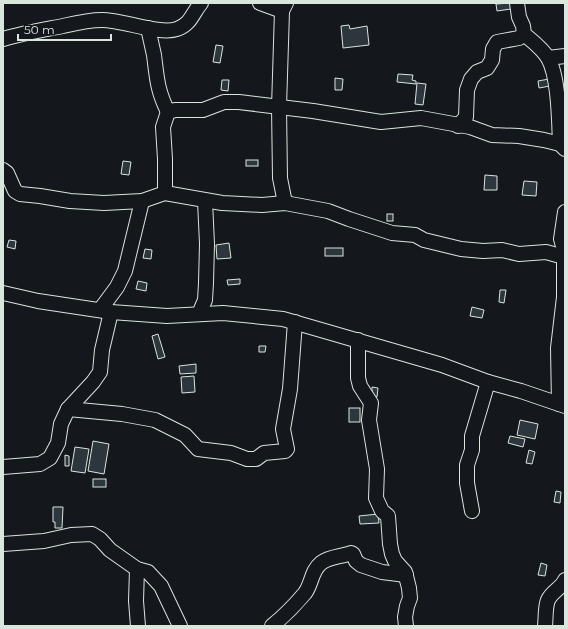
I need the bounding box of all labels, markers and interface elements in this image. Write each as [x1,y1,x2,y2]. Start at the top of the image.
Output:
scale bar [18,16,111,42]
text: 50 m [24,22,55,37]

